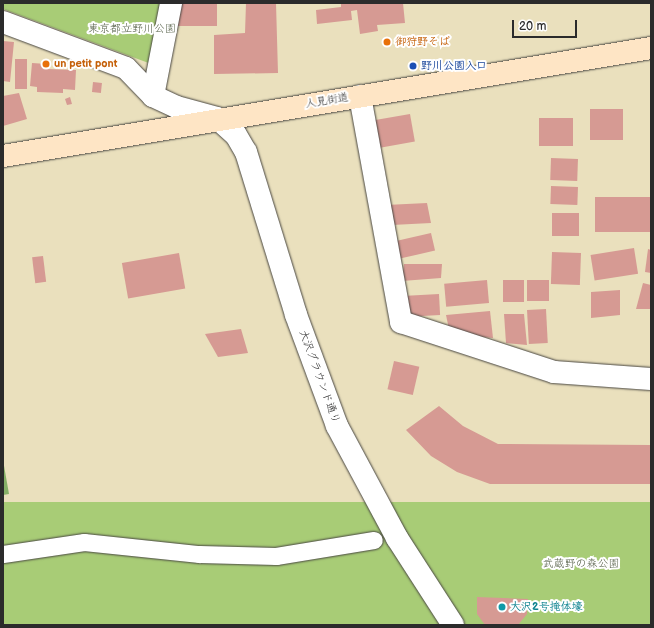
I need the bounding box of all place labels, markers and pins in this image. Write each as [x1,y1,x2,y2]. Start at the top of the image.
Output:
place label: 御狩野そば [395,35,450,49]
marker: 御狩野そば [382,37,392,47]
place label: un petit pont [54,57,117,71]
marker: un petit pont [41,59,51,69]
place label: 野川公園入口 [421,59,487,73]
marker: 野川公園入口 [408,61,418,71]
place label: 大沢2号掩体壕 [510,600,583,614]
marker: 大沢2号掩体壕 [497,602,507,612]

